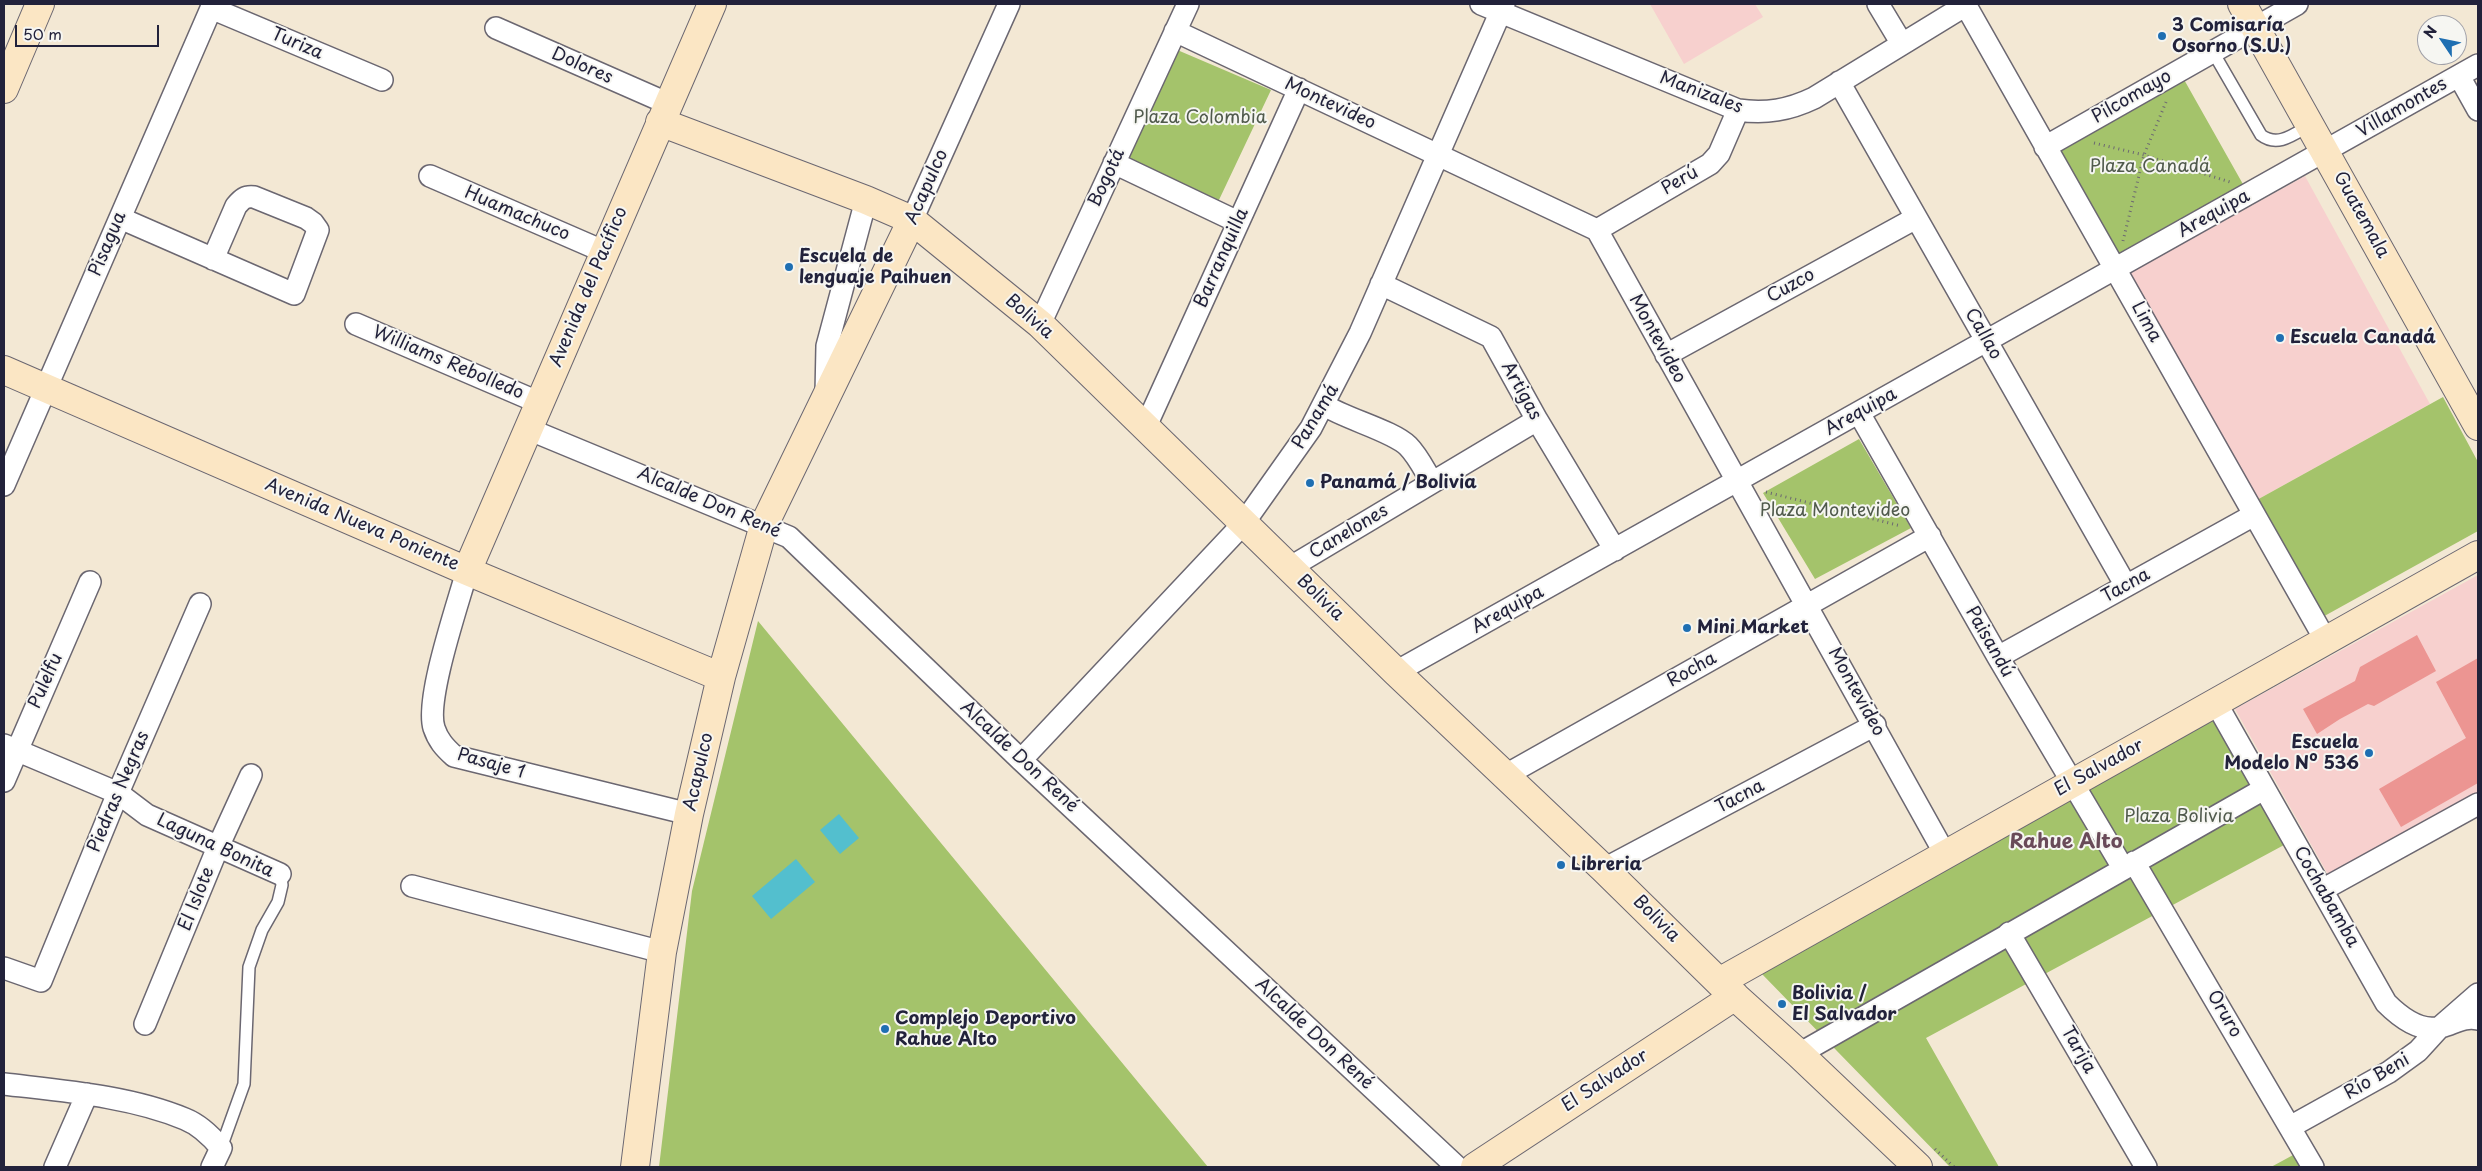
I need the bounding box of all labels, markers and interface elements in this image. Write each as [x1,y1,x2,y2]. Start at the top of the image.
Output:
scale bar [18,15,161,47]
place label: 3 Comisaría Osorno (S.U.) [2172,15,2291,58]
north arrow [2417,15,2467,65]
text: N [2418,21,2442,42]
text: 50 m [23,22,62,45]
street label: Turiza [268,23,326,65]
marker: 3 Comisaría Osorno (S.U.) [2156,30,2168,42]
street label: Dolores [548,43,616,89]
street label: Pilcomayo [2088,66,2176,128]
street label: Manizales [1656,67,1746,119]
street label: Montevideo [1281,73,1379,135]
street label: Villamontes [2353,74,2451,142]
park label: Plaza Colombia [1133,107,1267,129]
street label: Bogotá [1084,145,1130,211]
street label: Acapulco [901,146,953,228]
park label: Plaza Canadá [2090,156,2210,178]
street label: Perú [1658,162,1702,200]
street label: Guatemala [2328,168,2394,262]
street label: Huamachuco [461,182,573,246]
street label: Arequipa [2174,185,2254,243]
street label: Avenida del Pacífico [545,204,633,370]
street label: Barranquilla [1190,205,1254,311]
street label: Pisagua [85,209,131,279]
place label: Escuela de lenguaje Paihuen [799,246,952,288]
marker: Escuela de lenguaje Paihuen [783,261,795,273]
street label: Cuzco [1763,264,1819,308]
street label: Bolivia [1000,290,1058,344]
street label: Montevideo [1624,291,1690,387]
street label: Lima [2126,298,2166,346]
street label: Callao [1960,305,2006,363]
street label: Williams Rebolledo [369,321,527,405]
place label: Escuela Canadá [2290,327,2436,349]
marker: Escuela Canadá [2274,332,2286,344]
street label: Artigas [1496,358,1546,424]
street label: Panamá [1288,380,1344,454]
street label: Arequipa [1821,383,1901,441]
street label: Alcalde Don René [634,463,784,543]
place label: Panamá / Bolivia [1320,472,1477,494]
street label: Avenida Nueva Poniente [262,474,462,576]
marker: Panamá / Bolivia [1304,477,1316,489]
street label: Canelones [1306,500,1392,564]
park label: Plaza Montevideo [1760,500,1910,522]
street label: Tacna [2098,564,2154,608]
street label: Bolivia [1292,570,1348,626]
street label: Arequipa [1468,581,1548,639]
street label: Paisandú [1960,603,2018,681]
place label: Mini Market [1697,617,1809,639]
marker: Mini Market [1681,622,1693,634]
street label: Montevideo [1823,644,1889,740]
street label: Rocha [1664,648,1720,692]
street label: Pulelfu [24,650,68,712]
street label: Alcalde Don René [955,697,1083,817]
street label: Piedras Negras [84,728,154,856]
street label: Acapulco [680,731,718,813]
place label: Escuela Modelo Nº 536 [2224,732,2359,774]
street label: El Salvador [2051,735,2147,801]
street label: Pasaje 1 [455,744,527,784]
marker: Escuela Modelo Nº 536 [2363,747,2375,759]
street label: Tacna [1712,775,1768,819]
park label: Plaza Bolivia [2124,806,2234,828]
street label: Laguna Bonita [153,809,277,883]
district label: Rahue Alto [2009,830,2123,854]
street label: Cochabamba [2288,843,2364,951]
place label: Libreria [1571,854,1642,876]
marker: Libreria [1555,859,1567,871]
street label: El Islote [174,864,220,934]
street label: Bolivia [1628,891,1684,947]
street label: Alcalde Don René [1250,974,1378,1094]
place label: Bolivia / El Salvador [1792,983,1897,1026]
street label: Oruro [2202,987,2246,1041]
marker: Bolivia / El Salvador [1776,998,1788,1010]
place label: Complejo Deportivo Rahue Alto [895,1008,1076,1050]
marker: Complejo Deportivo Rahue Alto [879,1023,891,1035]
street label: Tarija [2056,1023,2100,1077]
street label: El Salvador [1558,1045,1652,1117]
street label: Río Beni [2340,1049,2414,1105]

